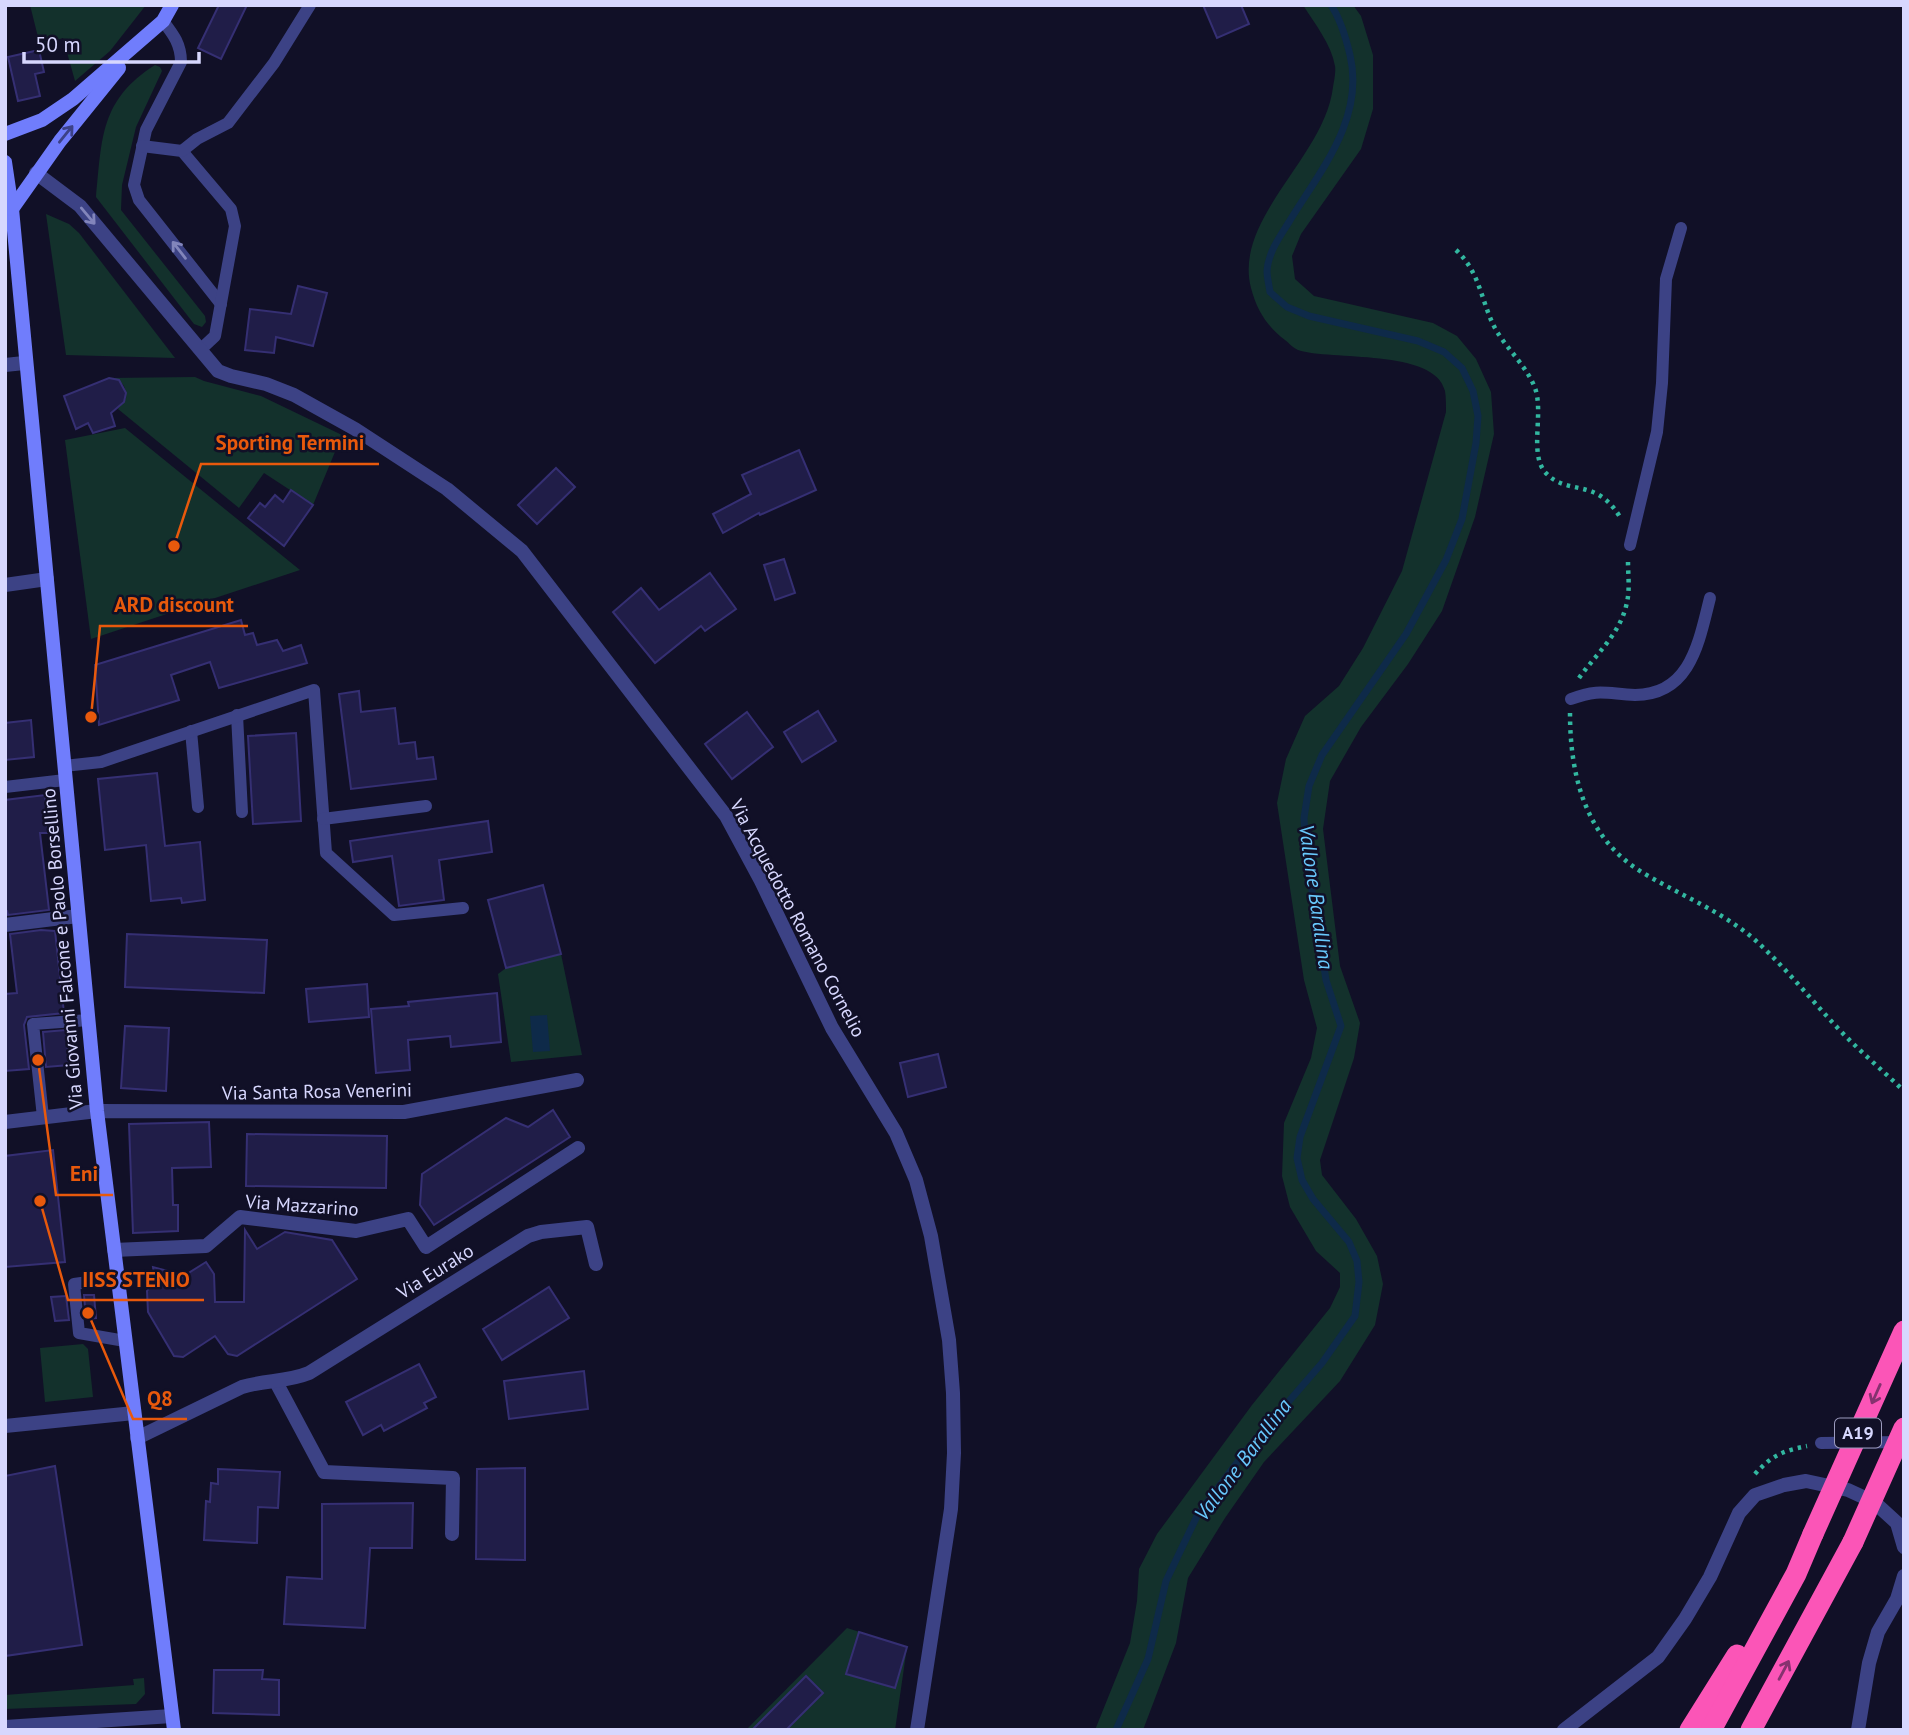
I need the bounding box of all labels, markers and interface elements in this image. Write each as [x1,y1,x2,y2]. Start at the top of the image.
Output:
scale bar [24,21,200,65]
text: 50 m [35,31,81,58]
one-way arrow [58,125,74,143]
one-way arrow [81,207,96,225]
one-way arrow [171,242,187,260]
callout: Sporting Termini [201,422,379,464]
text: Sporting Termini [216,429,364,456]
callout: ARD discount [100,584,248,626]
text: ARD discount [114,591,235,618]
street label: Via Giovanni Falcone e Paolo Borsellino [36,788,88,1111]
street label: Via Acquedotto Romano Cornelio [724,794,871,1041]
water label: Vallone Barallina [1293,823,1340,972]
street label: Via Santa Rosa Venerini [221,1077,412,1105]
callout: Eni [56,1153,113,1195]
text: Eni [70,1160,98,1187]
street label: Via Mazzarino [244,1189,359,1221]
street label: Via Eurako [391,1238,478,1304]
callout: IISS STENIO [68,1258,204,1300]
text: IISS STENIO [82,1266,190,1293]
callout: Q8 [133,1377,187,1419]
one-way arrow [1869,1382,1882,1404]
text: Q8 [147,1385,173,1412]
water label: Vallone Barallina [1188,1393,1298,1526]
road number: A19 [1835,1418,1881,1448]
one-way arrow [1778,1660,1791,1681]

